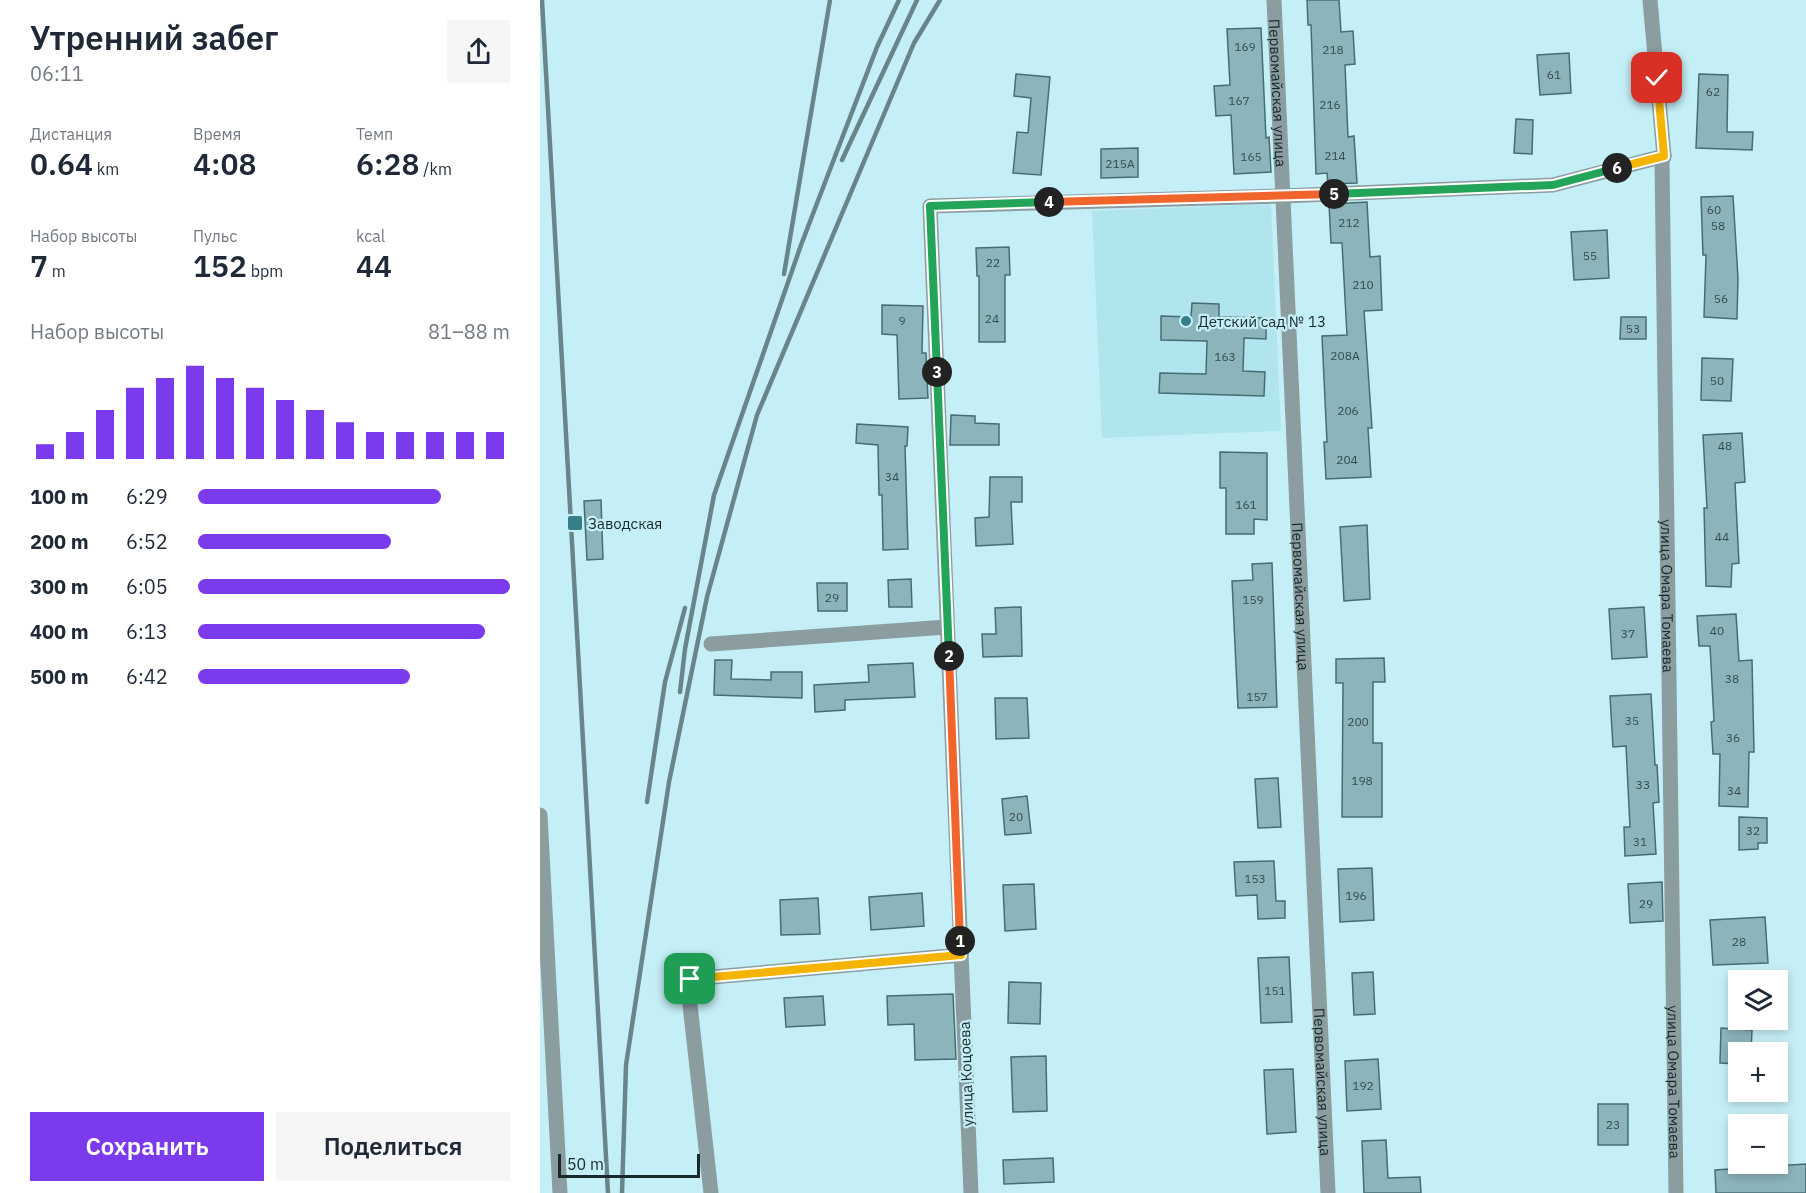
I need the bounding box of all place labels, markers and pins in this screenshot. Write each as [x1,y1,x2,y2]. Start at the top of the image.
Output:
pin [1631,52,1682,103]
pin: 6 [1602,153,1632,183]
pin: 5 [1319,179,1349,209]
pin: 4 [1034,187,1064,217]
place label: Детский сад № 13 [1198,312,1326,331]
marker: Детский сад № 13 [1179,314,1193,328]
pin: 3 [922,357,952,387]
marker: Заводская [566,514,584,532]
place label: Заводская [588,514,662,533]
pin: 2 [934,641,964,671]
pin: 1 [945,926,975,956]
pin [664,953,715,1004]

